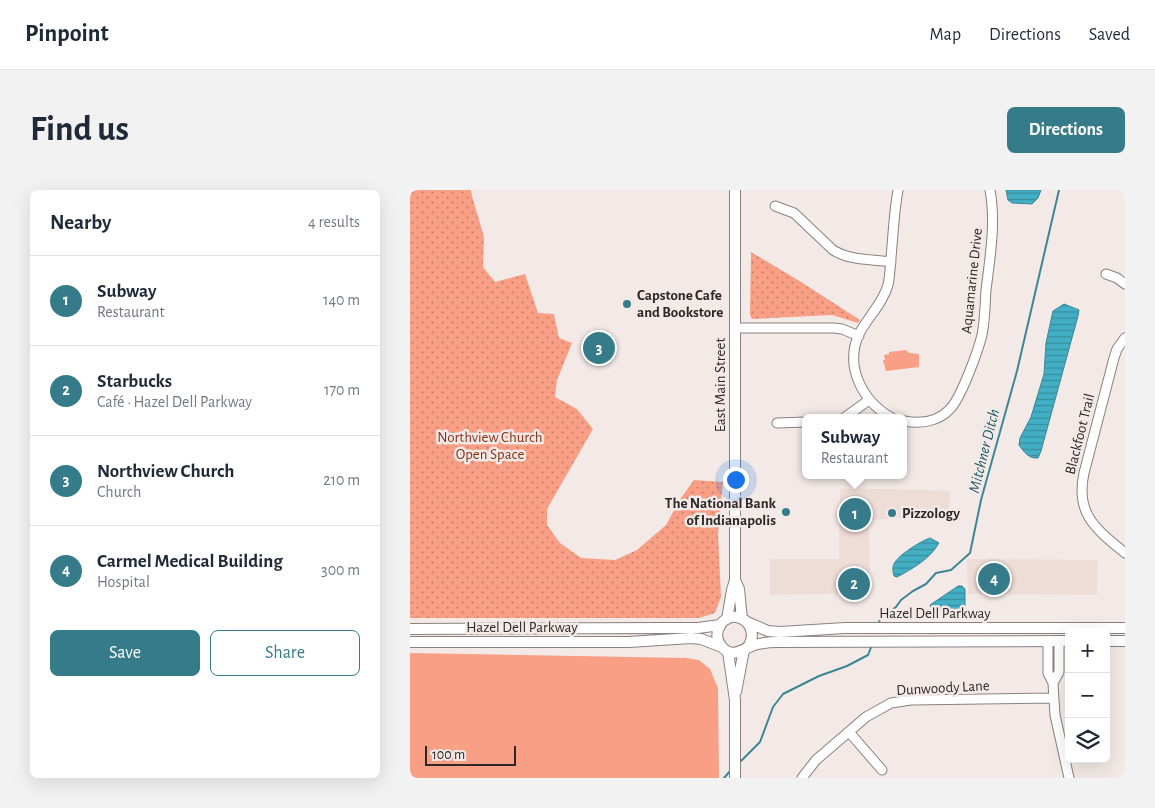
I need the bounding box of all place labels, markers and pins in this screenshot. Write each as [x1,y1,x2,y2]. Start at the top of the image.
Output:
place label: Capstone Cafe and Bookstore [637,288,723,320]
marker: Capstone Cafe and Bookstore [621,298,633,310]
pin: 3 [583,329,615,367]
pin: 1 [839,495,871,533]
place label: The National Bank of Indianapolis [665,496,777,528]
marker: The National Bank of Indianapolis [780,506,792,518]
place label: Pizzology [902,506,960,521]
marker: Pizzology [886,507,898,519]
pin: 4 [978,560,1010,598]
pin: 2 [838,565,870,603]

